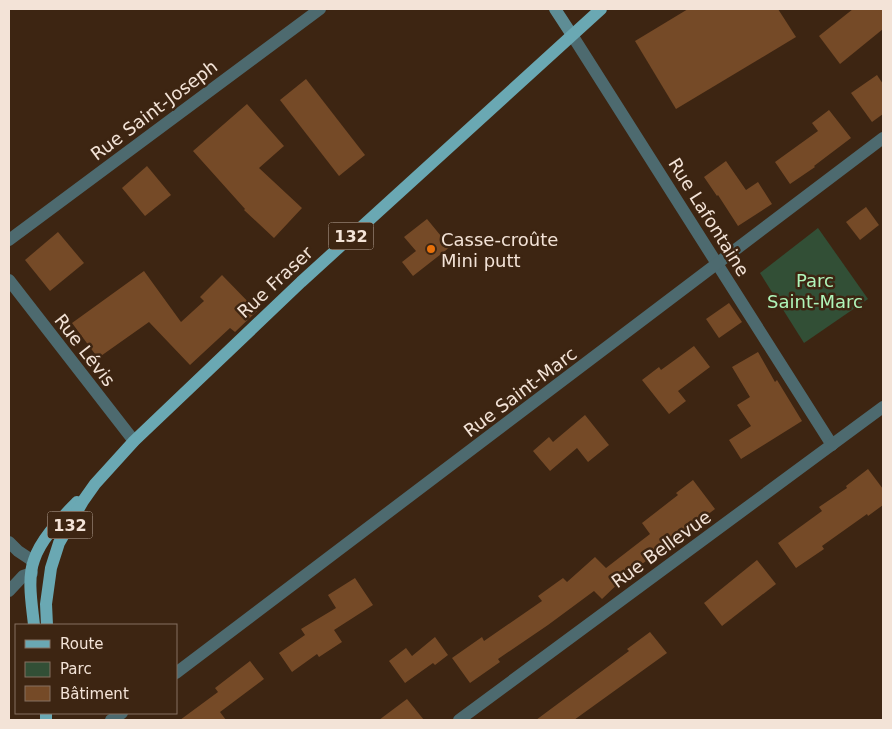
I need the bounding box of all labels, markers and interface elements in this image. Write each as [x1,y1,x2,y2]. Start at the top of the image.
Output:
street label: Rue Saint-Joseph [87,56,221,164]
street label: Rue Lafontaine [664,154,754,280]
road number: 132 [328,222,374,250]
place label: Casse-croûte Mini putt [441,229,558,271]
street label: Rue Fraser [233,241,317,322]
marker: Casse-croûte Mini putt [425,243,437,255]
park label: Parc Saint-Marc [767,270,863,312]
street label: Rue Lévis [50,310,120,390]
street label: Rue Saint-Marc [459,343,581,441]
street label: Rue Bellevue [607,506,715,592]
road number: 132 [48,512,92,538]
legend [15,624,178,714]
text: Route [60,635,104,653]
text: Parc [60,660,92,678]
text: Bâtiment [60,685,129,703]

